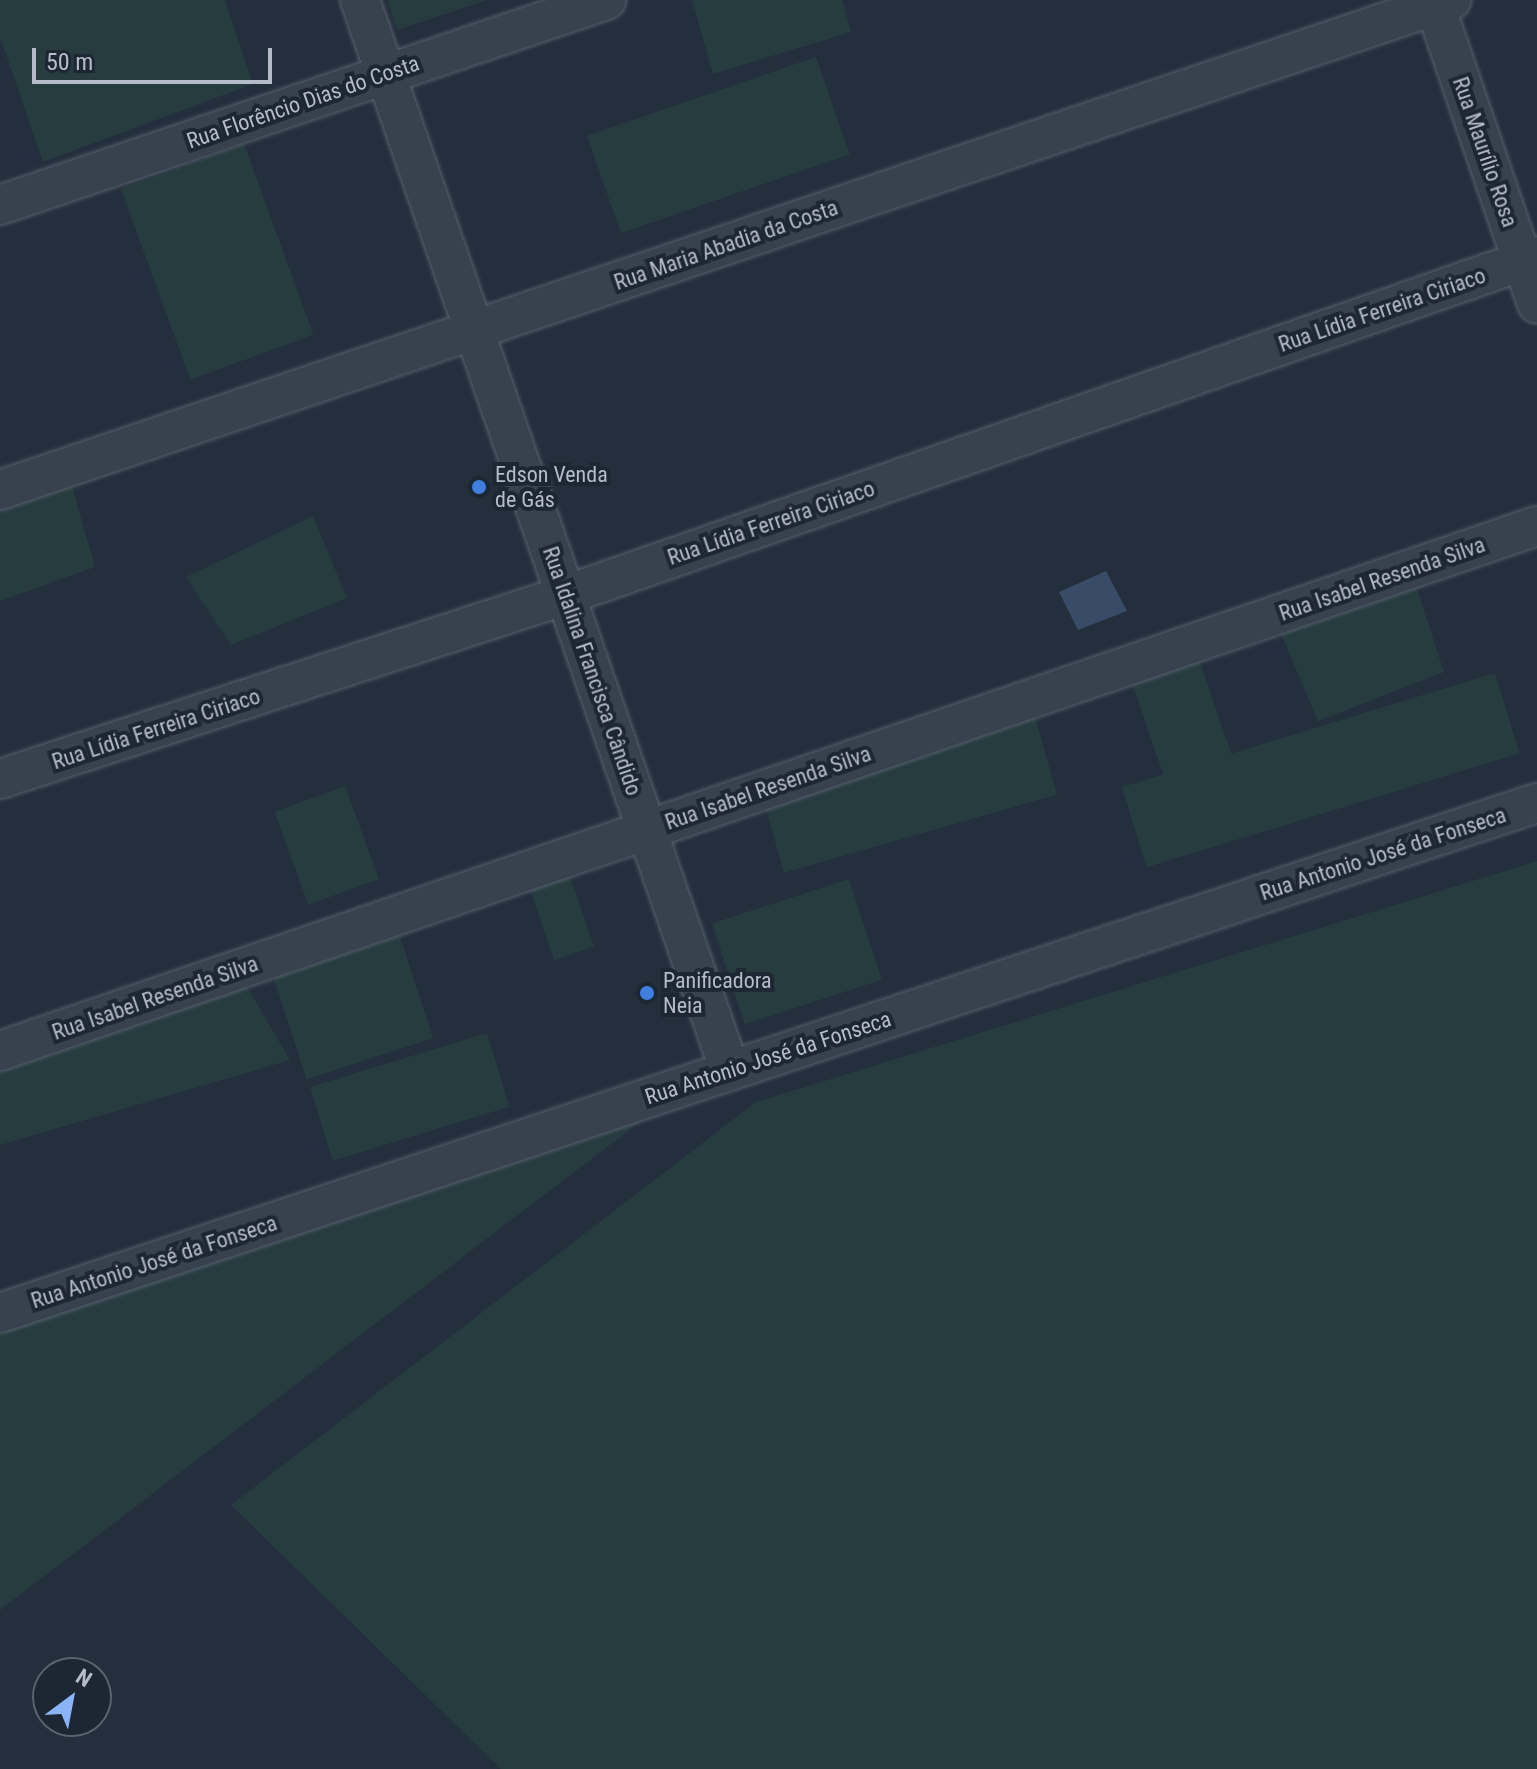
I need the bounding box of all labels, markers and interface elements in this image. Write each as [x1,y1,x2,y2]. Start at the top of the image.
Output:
scale bar [36,32,276,82]
text: 50 m [46,48,93,76]
street label: Rua Florêncio Dias do Costa [183,50,423,154]
street label: Rua Maurílio Rosa [1447,73,1523,231]
street label: Rua Maria Abadia da Costa [611,194,841,296]
street label: Rua Lídia Ferreira Ciriaco [1275,262,1489,358]
place label: Edson Venda de Gás [495,461,608,512]
street label: Rua Lídia Ferreira Ciriaco [664,475,878,571]
marker: Edson Venda de Gás [470,478,488,496]
street label: Rua Isabel Resenda Silva [1276,531,1488,627]
street label: Rua Idalina Francisca Cândido [537,543,647,799]
street label: Rua Lídia Ferreira Ciriaco [49,683,263,775]
street label: Rua Isabel Resenda Silva [662,740,874,836]
street label: Rua Antonio José da Fonseca [1257,802,1509,906]
street label: Rua Isabel Resenda Silva [49,950,261,1046]
place label: Panificadora Neia [663,967,772,1018]
marker: Panificadora Neia [638,984,656,1002]
street label: Rua Antonio José da Fonseca [642,1006,894,1110]
street label: Rua Antonio José da Fonseca [28,1210,280,1314]
north arrow [32,1657,112,1737]
text: N [72,1664,96,1692]

